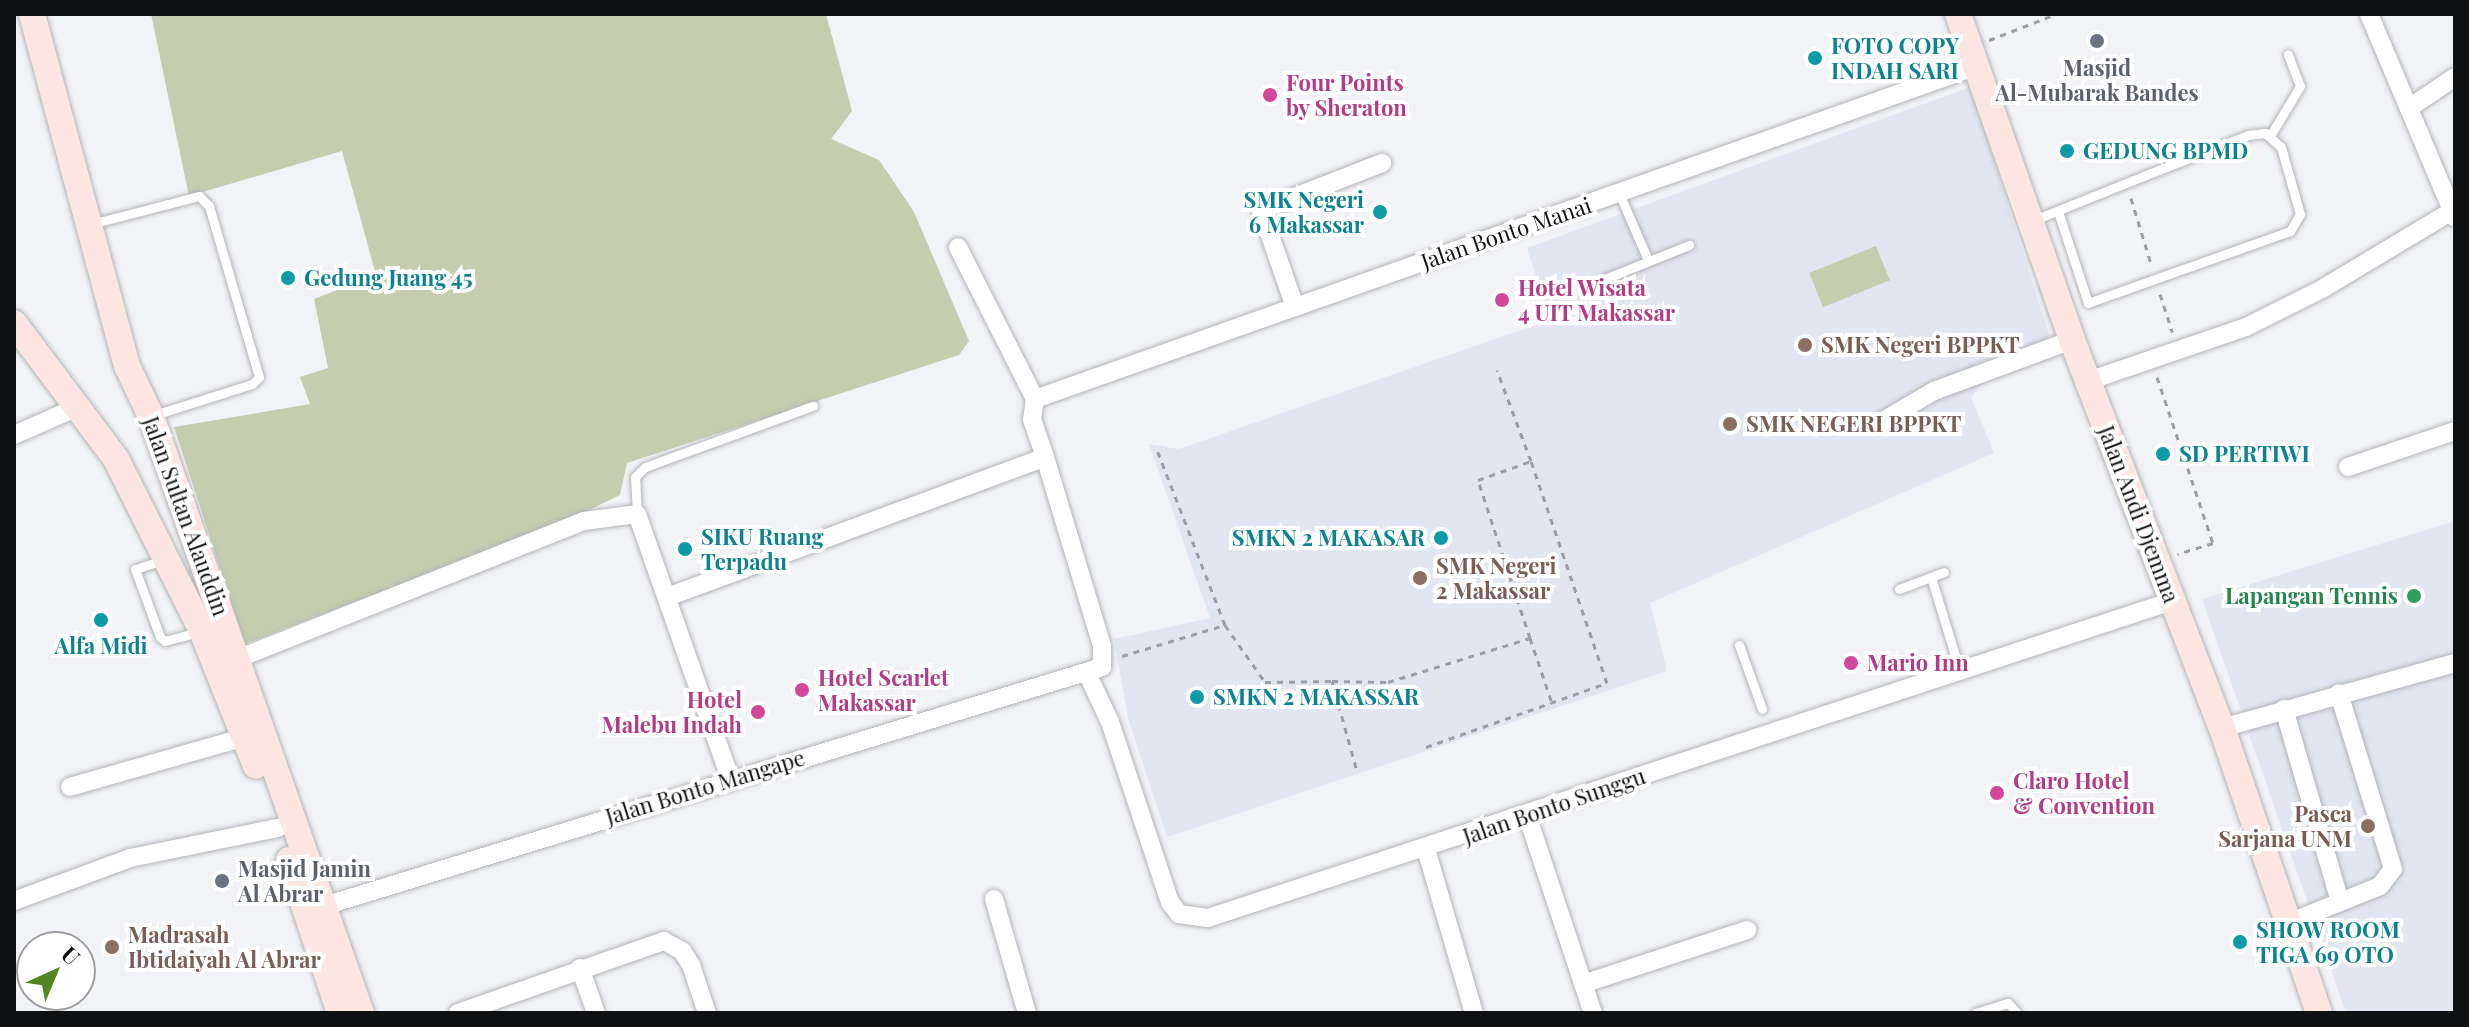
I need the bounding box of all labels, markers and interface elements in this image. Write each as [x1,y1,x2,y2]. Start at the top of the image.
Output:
place label: FOTO COPY INDAH SARI [1831,32,1959,84]
marker: Masjid Al-Mubarak Bandes [2088,32,2106,50]
marker: FOTO COPY INDAH SARI [1806,49,1824,67]
place label: Masjid Al-Mubarak Bandes [1995,54,2199,106]
place label: Four Points by Sheraton [1286,69,1407,120]
marker: Four Points by Sheraton [1261,86,1279,104]
place label: GEDUNG BPMD [2083,138,2248,164]
marker: GEDUNG BPMD [2058,142,2076,160]
place label: SMK Negeri 6 Makassar [1243,186,1364,238]
street label: Jalan Bonto Manai [1417,192,1595,274]
marker: SMK Negeri 6 Makassar [1371,203,1389,221]
place label: Gedung Juang 45 [304,265,473,291]
marker: Gedung Juang 45 [279,269,297,287]
place label: Hotel Wisata 4 UIT Makassar [1518,274,1676,326]
marker: Hotel Wisata 4 UIT Makassar [1493,291,1511,309]
place label: SMK Negeri BPPKT [1821,332,2020,358]
marker: SMK Negeri BPPKT [1796,336,1814,354]
place label: SMK NEGERI BPPKT [1746,411,1962,437]
street label: Jalan Sultan Alauddin [138,412,234,620]
marker: SMK NEGERI BPPKT [1721,415,1739,433]
street label: Jalan Andi Djemma [2093,421,2185,607]
place label: SD PERTIWI [2179,441,2310,467]
marker: SD PERTIWI [2154,445,2172,463]
place label: SIKU Ruang Terpadu [701,523,824,574]
place label: SMKN 2 MAKASAR [1231,525,1425,551]
marker: SMKN 2 MAKASAR [1432,529,1450,547]
marker: SIKU Ruang Terpadu [676,540,694,558]
place label: SMK Negeri 2 Makassar [1436,552,1557,604]
marker: SMK Negeri 2 Makassar [1411,569,1429,587]
place label: Lapangan Tennis [2224,583,2398,609]
marker: Lapangan Tennis [2405,587,2423,605]
marker: Alfa Midi [92,611,110,629]
place label: Alfa Midi [54,633,148,659]
place label: Mario Inn [1867,650,1969,676]
marker: Mario Inn [1842,654,1860,672]
place label: Hotel Scarlet Makassar [818,664,949,716]
marker: Hotel Scarlet Makassar [793,681,811,699]
place label: SMKN 2 MAKASSAR [1213,684,1419,710]
place label: Hotel Malebu Indah [602,686,742,738]
marker: SMKN 2 MAKASSAR [1188,688,1206,706]
marker: Hotel Malebu Indah [749,703,767,721]
street label: Jalan Bonto Mangape [602,744,808,830]
street label: Jalan Bonto Sunggu [1459,762,1649,850]
place label: Claro Hotel & Convention [2013,767,2155,818]
marker: Claro Hotel & Convention [1988,784,2006,802]
place label: Pasca Sarjana UNM [2218,800,2352,852]
marker: Pasca Sarjana UNM [2359,817,2377,835]
place label: Masjid Jamin Al Abrar [238,855,371,906]
marker: Masjid Jamin Al Abrar [213,872,231,890]
place label: SHOW ROOM TIGA 69 OTO [2256,916,2400,968]
place label: Madrasah Ibtidaiyah Al Abrar [128,921,322,972]
north arrow [16,931,96,1011]
marker: SHOW ROOM TIGA 69 OTO [2231,933,2249,951]
marker: Madrasah Ibtidaiyah Al Abrar [103,938,121,956]
text: U [55,939,87,971]

